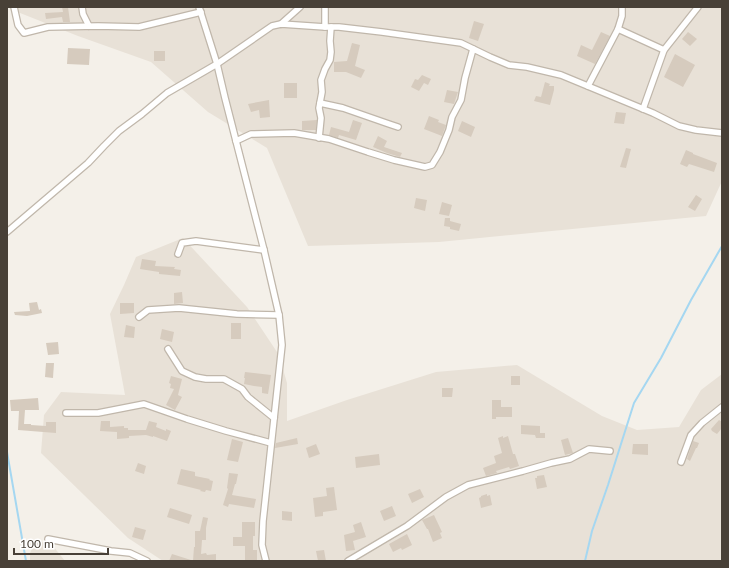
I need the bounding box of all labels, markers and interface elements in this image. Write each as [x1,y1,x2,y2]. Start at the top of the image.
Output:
scale bar [14,530,108,556]
text: 100 m [20,536,54,551]

